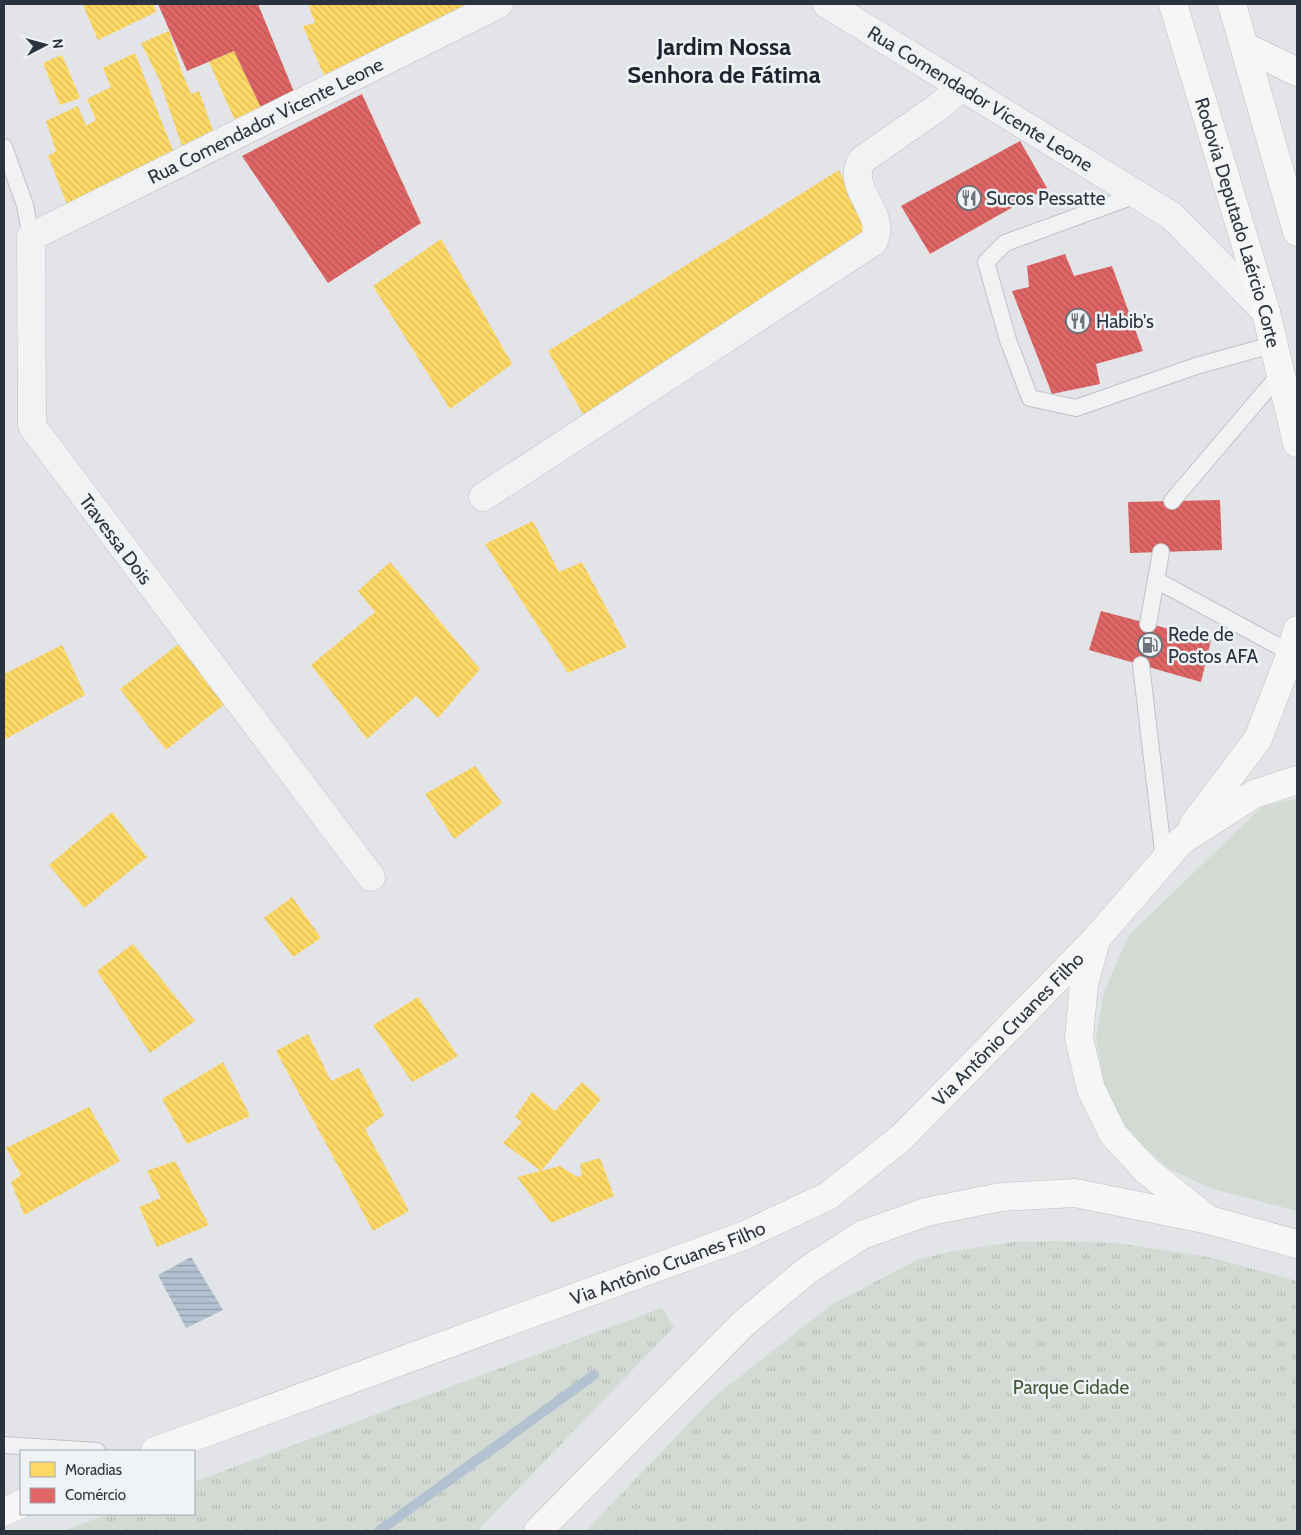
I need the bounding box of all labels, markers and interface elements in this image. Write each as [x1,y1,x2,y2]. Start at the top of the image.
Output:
north arrow [20,20,70,70]
street label: Rua Comendador Vicente Leone [863,21,1097,177]
district label: Jardim Nossa Senhora de Fátima [627,32,821,89]
text: N [48,38,67,50]
street label: Rua Comendador Vicente Leone [144,52,387,189]
street label: Rodovia Deputado Laércio Corte [1190,95,1285,350]
restaurant icon: Sucos Pessatte [956,185,982,211]
place label: Sucos Pessatte [986,187,1106,210]
restaurant icon: Habib's [1065,308,1091,334]
place label: Habib's [1096,310,1154,333]
street label: Travessa Dois [74,490,157,589]
place label: Rede de Postos AFA [1168,623,1258,668]
fuel station icon: Rede de Postos AFA [1137,632,1163,658]
street label: Via Antônio Cruanes Filho [928,947,1089,1111]
street label: Via Antônio Cruanes Filho [567,1216,769,1310]
park label: Parque Cidade [1013,1376,1129,1399]
legend [20,1450,195,1515]
text: Moradias [65,1461,122,1479]
text: Comércio [65,1486,126,1504]

